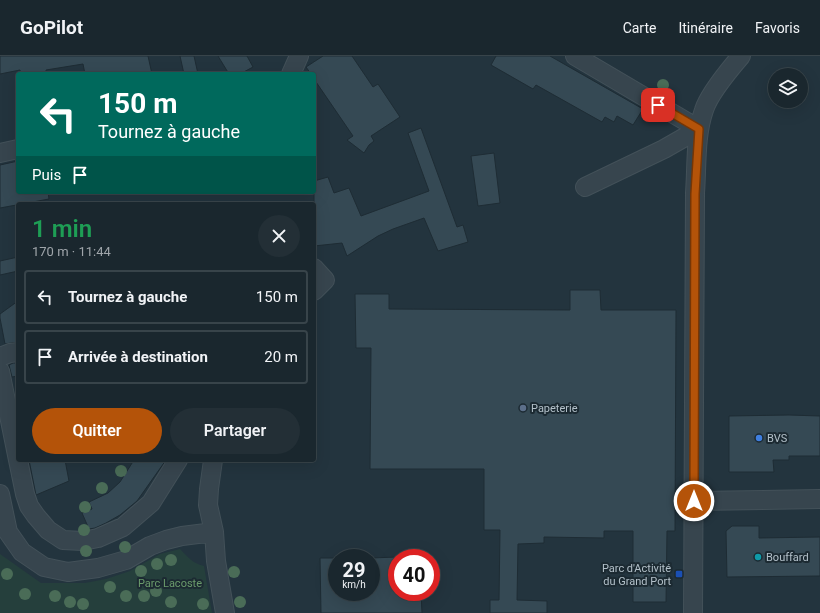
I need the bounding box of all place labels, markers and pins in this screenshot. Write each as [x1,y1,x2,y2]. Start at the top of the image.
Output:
pin [641,88,675,122]
place label: Papeterie [531,402,578,415]
marker: Papeterie [518,403,528,413]
place label: BVS [767,432,788,445]
marker: BVS [754,433,764,443]
place label: Bouffard [766,551,809,564]
marker: Bouffard [753,552,763,562]
place label: Parc d'Activité du Grand Port [602,562,671,588]
marker: Parc d'Activité du Grand Port [674,569,684,579]

